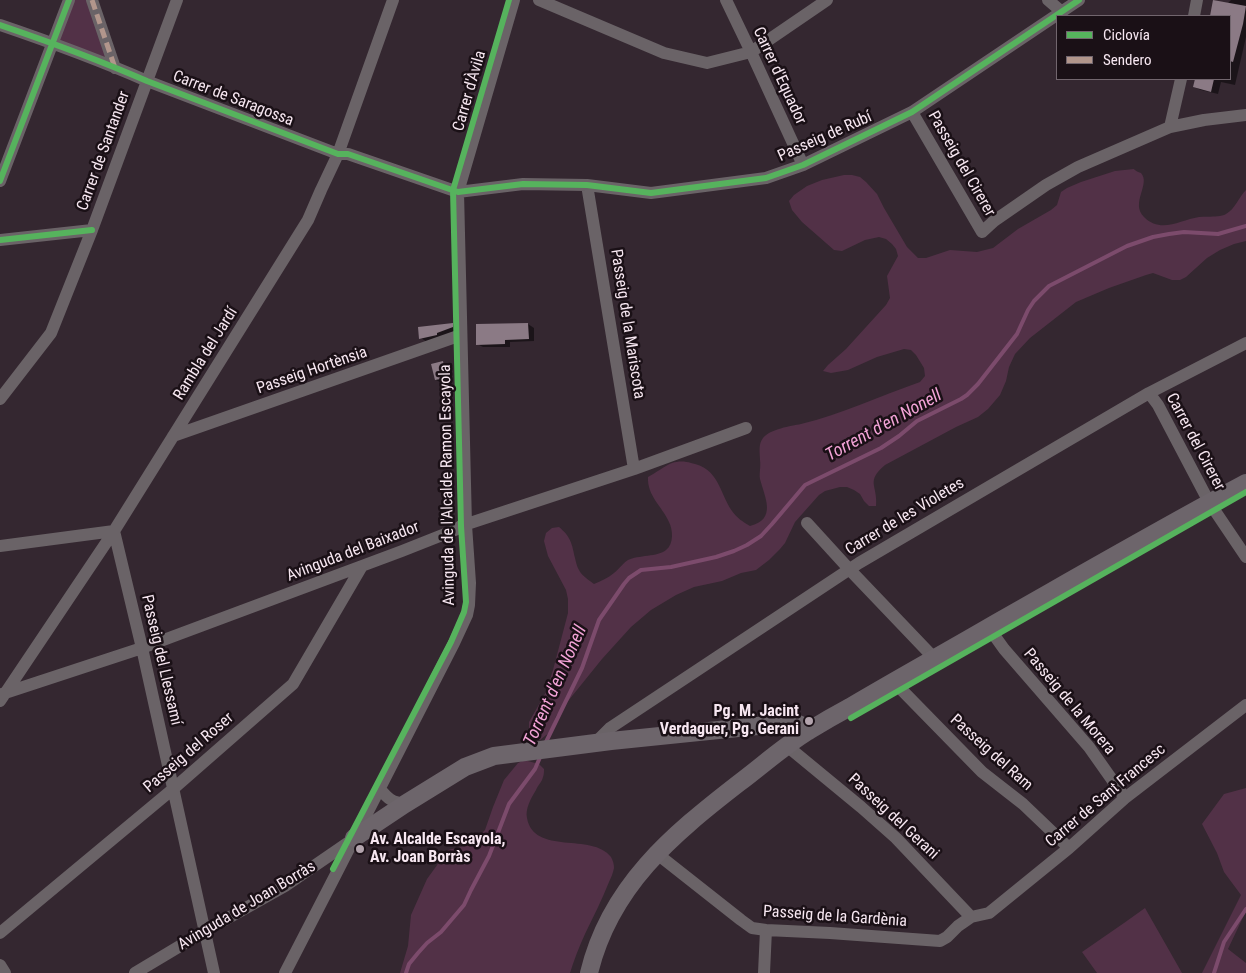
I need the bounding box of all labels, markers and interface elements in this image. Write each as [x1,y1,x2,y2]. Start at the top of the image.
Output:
legend [1056,15,1231,80]
street label: Carrer d'Equador [748,24,810,128]
text: Ciclovía [1103,26,1150,44]
street label: Carrer d'Àvila [449,49,491,133]
text: Sendero [1103,51,1152,69]
street label: Carrer de Saragossa [170,67,296,131]
street label: Carrer de Santander [73,89,135,213]
street label: Passeig de Rubí [775,108,875,166]
street label: Passeig del Cirerer [923,108,999,220]
street label: Passeig de la Mariscota [606,248,648,400]
street label: Rambla del Jardí [170,304,242,404]
street label: Passeig Hortènsia [254,343,370,399]
street label: Avinguda de l'Alcalde Ramon Escayola [436,364,460,606]
water label: Torrent d'en Nonell [822,385,946,467]
street label: Carrer del Cirerer [1161,390,1229,494]
street label: Carrer de les Violetes [842,474,968,560]
street label: Avinguda del Baixador [284,518,422,586]
street label: Passeig del Llessamí [137,593,185,727]
water label: Torrent d'en Nonell [520,622,592,750]
street label: Passeig de la Morera [1019,645,1119,759]
place label: Pg. M. Jacint Verdaguer, Pg. Gerani [660,702,799,740]
street label: Passeig del Roser [140,709,238,797]
street label: Passeig del Ram [946,711,1036,795]
marker: Pg. M. Jacint Verdaguer, Pg. Gerani [803,715,815,727]
street label: Carrer de Sant Francesc [1042,740,1170,852]
street label: Passeig del Gerani [844,770,942,864]
place label: Av. Alcalde Escayola, Av. Joan Borràs [370,830,506,868]
marker: Av. Alcalde Escayola, Av. Joan Borràs [354,843,366,855]
street label: Avinguda de Joan Borràs [175,857,319,955]
street label: Passeig de la Gardènia [762,902,908,932]

